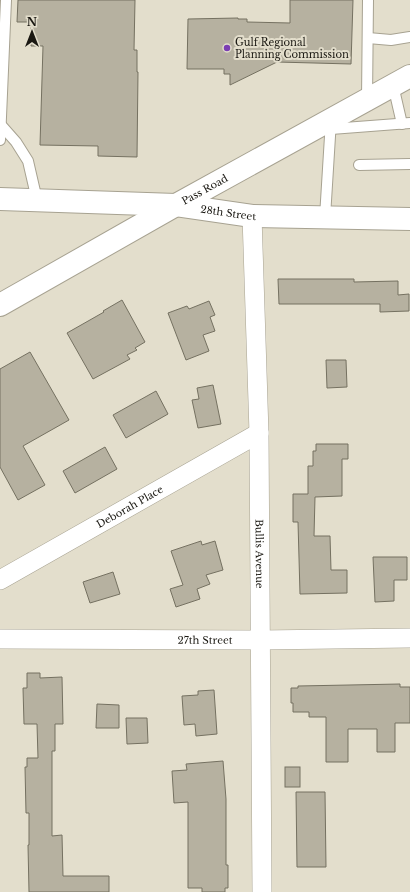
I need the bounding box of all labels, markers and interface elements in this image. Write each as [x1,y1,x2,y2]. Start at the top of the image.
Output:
north arrow [12,12,52,52]
text: N [27,15,38,29]
place label: Gulf Regional Planning Commission [235,36,349,61]
marker: Gulf Regional Planning Commission [222,43,232,53]
street label: Pass Road [179,171,230,207]
street label: 28th Street [200,202,256,223]
street label: Deborah Place [94,482,165,531]
street label: Bullis Avenue [253,519,267,589]
street label: 27th Street [178,633,233,646]

